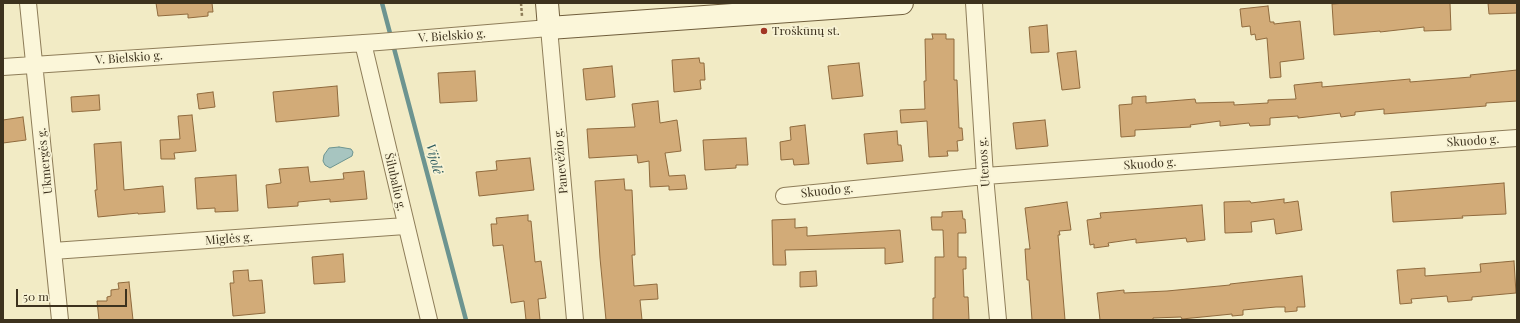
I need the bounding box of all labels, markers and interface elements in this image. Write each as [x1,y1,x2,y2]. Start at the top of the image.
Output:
place label: Troškūnų st. [772,24,840,38]
street label: V. Bielskio g. [418,26,486,46]
marker: Troškūnų st. [759,26,769,36]
street label: V. Bielskio g. [95,48,163,68]
street label: Ukmergės g. [34,127,56,195]
street label: Panevėžio g. [551,127,571,195]
street label: Skuodo g. [1446,132,1500,150]
street label: Utenos g. [975,137,993,187]
water label: Vijolė [422,142,446,176]
street label: Šilubalio g. [381,152,409,212]
street label: Skuodo g. [1123,155,1177,173]
street label: Skuodo g. [800,181,854,201]
street label: Miglės g. [205,230,253,248]
scale bar [18,281,129,307]
text: 50 m [23,288,49,304]

